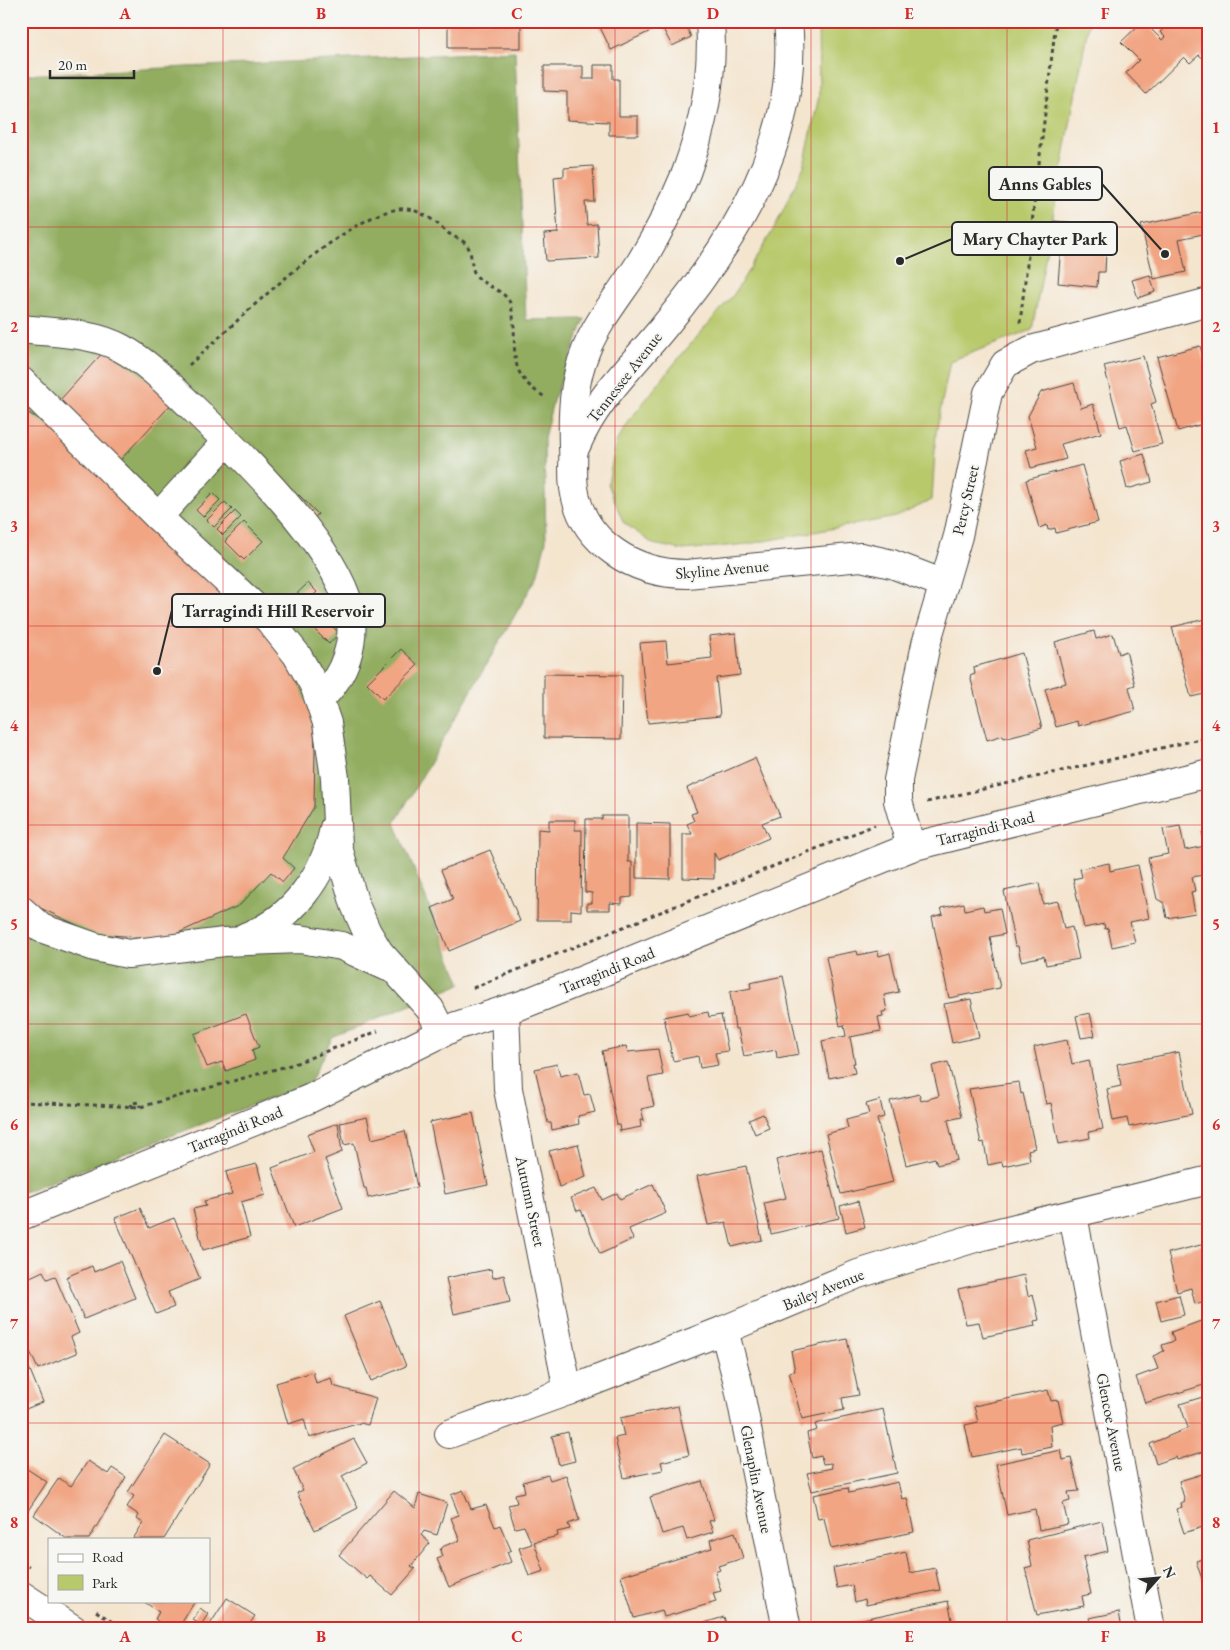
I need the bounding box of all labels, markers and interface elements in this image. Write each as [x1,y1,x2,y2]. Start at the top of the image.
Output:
text: A [118,3,131,24]
text: B [316,3,326,24]
text: C [511,3,523,24]
text: D [707,3,719,24]
text: E [904,3,914,24]
text: F [1101,3,1110,24]
scale bar [50,48,134,80]
text: 20 m [58,55,87,74]
text: 1 [10,117,18,138]
text: 1 [1212,117,1220,138]
callout: Anns Gables [989,167,1102,200]
text: Anns Gables [997,172,1092,195]
callout: Mary Chayter Park [952,222,1117,255]
text: Mary Chayter Park [963,227,1109,250]
text: 2 [10,316,19,337]
text: 2 [1212,316,1221,337]
street label: Tennessee Avenue [582,327,667,427]
street label: Percy Street [947,463,984,537]
text: 3 [10,516,18,537]
text: 3 [1212,516,1220,537]
street label: Skyline Avenue [675,555,770,584]
callout: Tarragindi Hill Reservoir [172,594,385,627]
text: Tarragindi Hill Reservoir [182,599,375,622]
text: 4 [10,715,19,736]
text: 4 [1212,715,1221,736]
street label: Tarragindi Road [934,806,1037,851]
text: 5 [10,914,18,935]
text: 5 [1212,914,1220,935]
street label: Tarragindi Road [557,942,659,999]
street label: Tarragindi Road [185,1101,287,1158]
text: 6 [10,1114,19,1135]
text: 6 [1212,1114,1221,1135]
street label: Autumn Street [510,1153,550,1248]
street label: Bailey Avenue [779,1264,867,1315]
text: 7 [10,1313,19,1334]
text: 7 [1212,1313,1221,1334]
street label: Glencoe Avenue [1092,1371,1131,1473]
street label: Glenaplin Avenue [736,1423,777,1535]
text: 8 [10,1512,18,1533]
text: 8 [1212,1512,1220,1533]
legend [48,1538,210,1602]
text: Road [92,1547,124,1566]
north arrow [1132,1552,1182,1602]
text: N [1159,1563,1180,1582]
text: Park [92,1573,119,1592]
text: A [118,1626,131,1647]
text: B [316,1626,326,1647]
text: C [511,1626,523,1647]
text: D [707,1626,719,1647]
text: E [904,1626,914,1647]
text: F [1101,1626,1110,1647]

